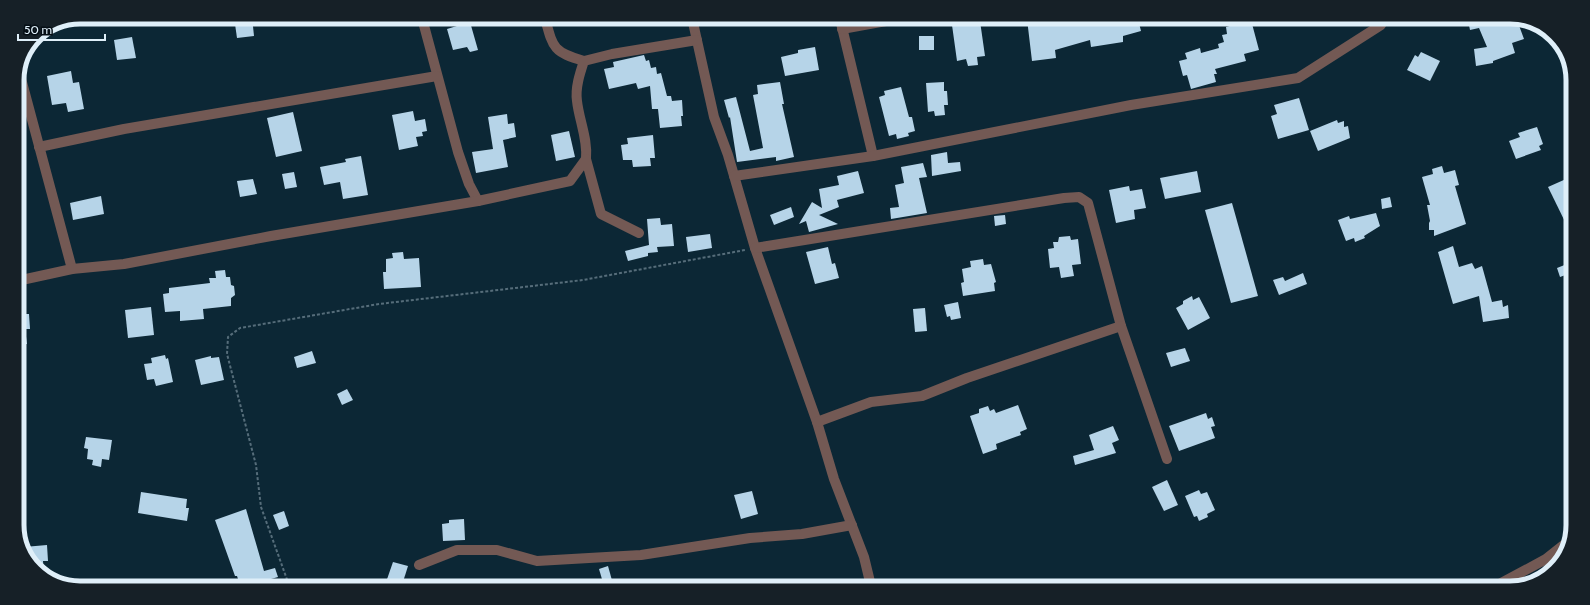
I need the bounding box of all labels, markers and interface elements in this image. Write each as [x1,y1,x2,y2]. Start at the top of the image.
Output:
scale bar [18,16,105,42]
text: 50 m [24,22,52,37]

